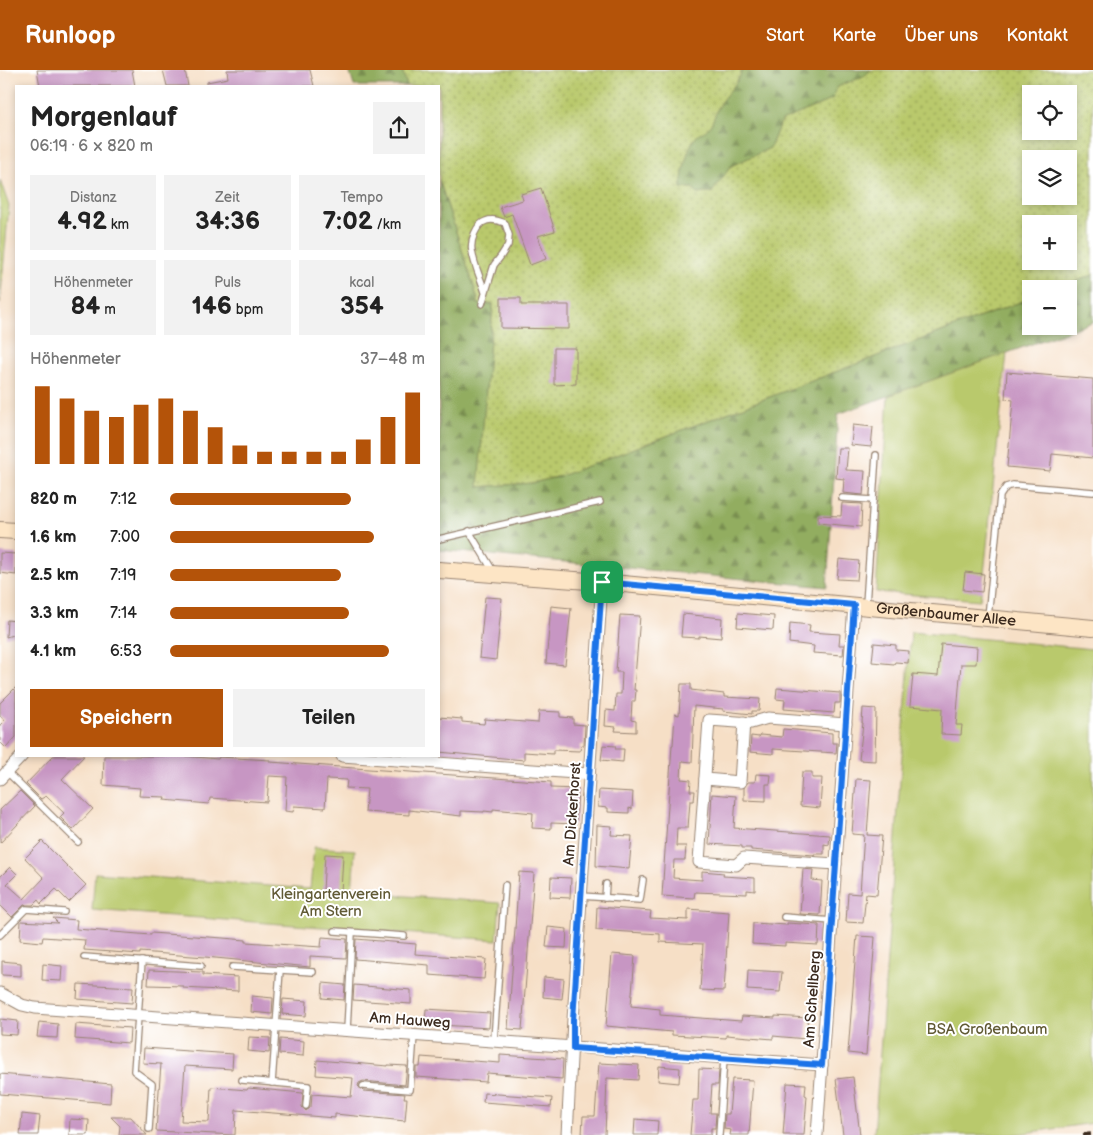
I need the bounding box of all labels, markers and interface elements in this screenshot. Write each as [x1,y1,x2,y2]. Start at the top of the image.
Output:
text: Runloop [25,21,115,50]
text: Start [766,25,804,46]
text: Karte [832,25,876,46]
text: Über uns [904,25,978,46]
text: Kontakt [1006,25,1068,46]
map controls [1022,85,1077,335]
button: locate [1022,85,1077,140]
text: Morgenlauf [30,101,177,134]
button: share [373,102,425,154]
text: 06:19 · 6 × 820 m [30,137,153,156]
button: layers [1022,150,1077,205]
text: Distanz [70,189,117,206]
text: Zeit [215,189,240,206]
text: Tempo [340,189,383,206]
text: 4.92 [57,206,107,237]
text: 34:36 [195,206,260,237]
text: 7:02 [322,206,373,237]
button: + [1022,215,1077,270]
text: km [107,216,129,233]
text: /km [373,216,401,233]
text: Höhenmeter [54,274,133,291]
text: Puls [214,274,241,291]
text: kcal [349,274,374,291]
button: − [1022,280,1077,335]
text: 84 [71,291,100,322]
text: 146 [192,291,232,322]
text: 354 [340,291,384,322]
text: m [100,301,116,318]
text: bpm [232,301,263,318]
text: Höhenmeter [30,350,120,369]
text: 37–48 m [360,350,425,369]
text: 820 m [30,490,77,509]
text: 7:12 [110,490,137,509]
text: 1.6 km [30,528,76,547]
text: 7:00 [110,528,140,547]
pin [581,561,623,603]
text: 2.5 km [30,566,79,585]
text: 7:19 [110,566,137,585]
icon: arrive [588,568,616,596]
street label: Großenbaumer Allee [875,599,1017,631]
text: 3.3 km [30,604,79,623]
text: 7:14 [110,604,137,623]
text: 4.1 km [30,642,76,661]
text: 6:53 [110,642,142,661]
button: Speichern [30,689,223,747]
button: Teilen [233,689,425,747]
street label: Am Dickerhorst [559,761,586,866]
park label: Kleingartenverein Am Stern [271,885,391,921]
street label: Am Schellberg [800,950,825,1048]
street label: Am Hauweg [369,1008,451,1033]
park label: BSA Großenbaum [926,1020,1048,1039]

